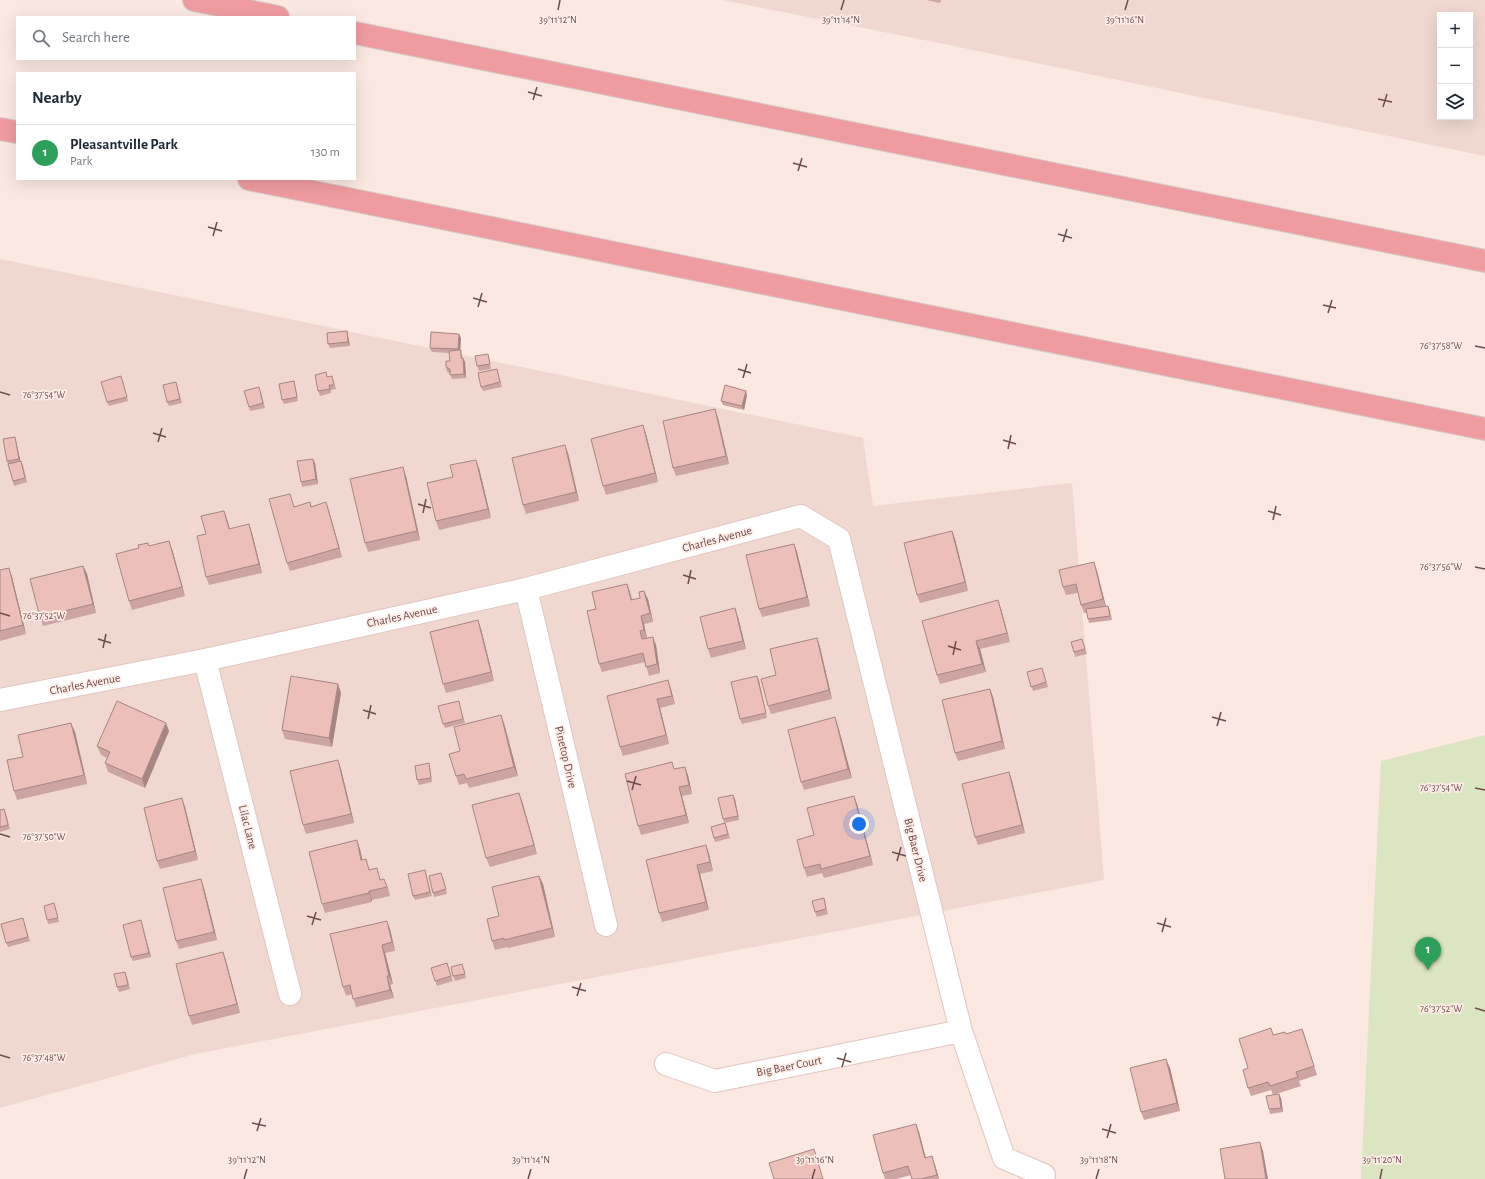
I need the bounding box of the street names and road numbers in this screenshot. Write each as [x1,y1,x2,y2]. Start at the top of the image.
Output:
street label: Charles Avenue [681,524,753,554]
street label: Charles Avenue [366,603,438,629]
street label: Charles Avenue [49,671,121,697]
street label: Pinetop Drive [553,725,579,789]
street label: Lilac Lane [237,804,259,850]
street label: Big Baer Drive [902,817,930,883]
street label: Big Baer Court [755,1054,823,1078]

